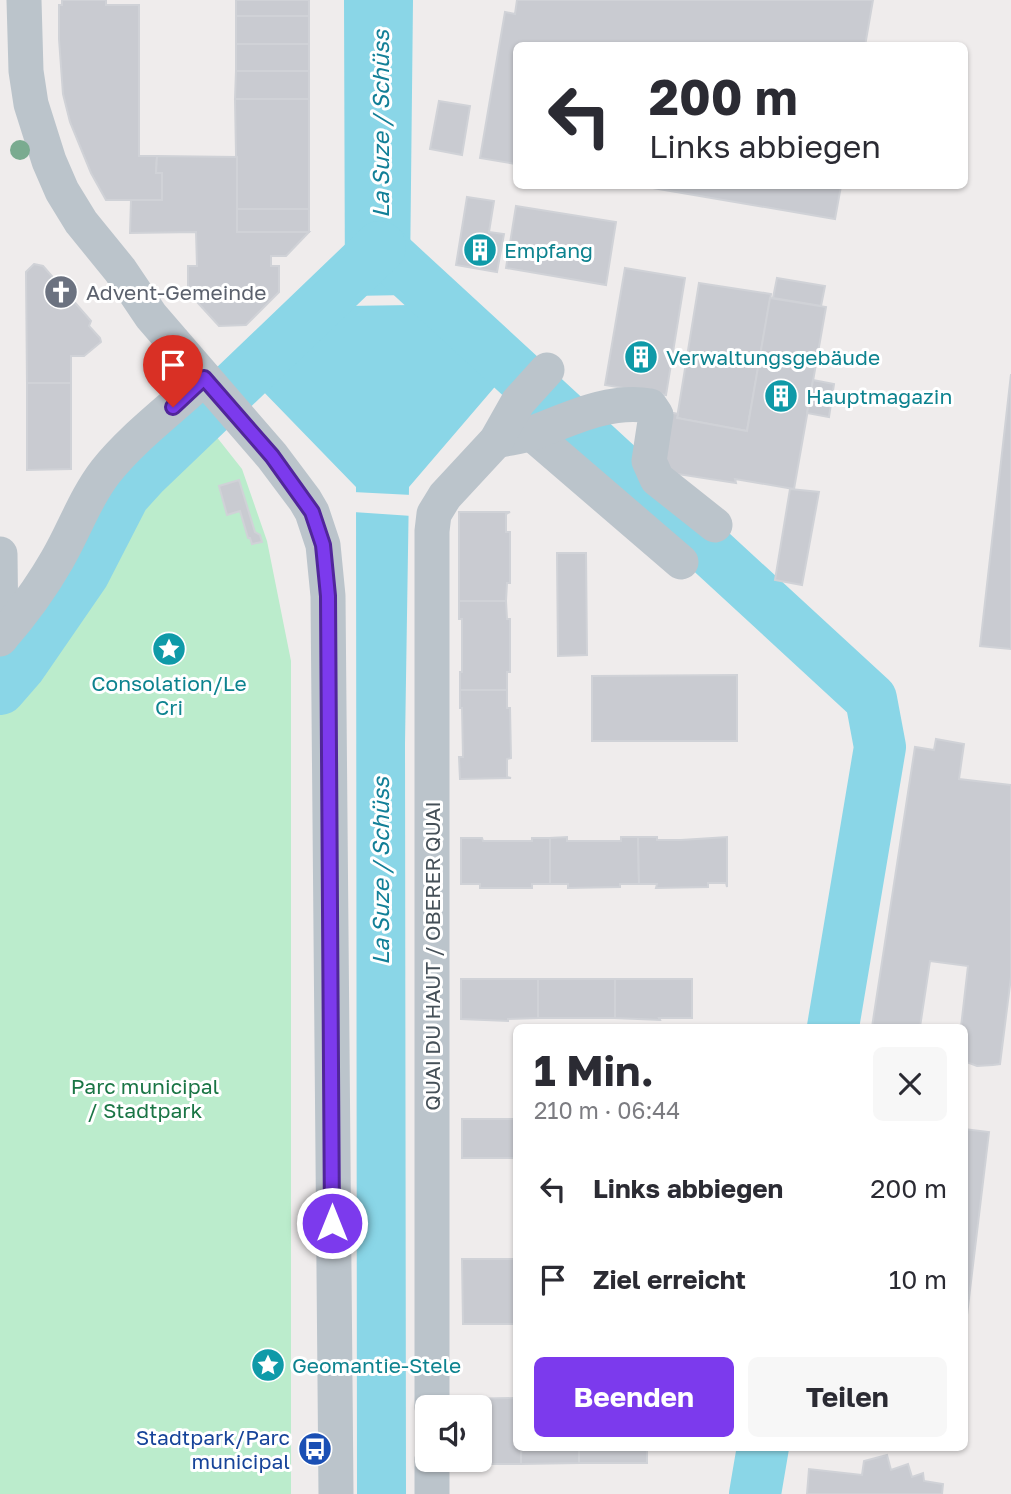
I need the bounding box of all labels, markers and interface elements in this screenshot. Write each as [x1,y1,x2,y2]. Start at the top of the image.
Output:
water label: La Suze / Schüss [366,29,394,218]
text: 200 m [649,67,798,126]
icon: left [534,70,625,161]
text: Links abbiegen [649,127,881,165]
building icon: Empfang [461,231,499,269]
place label: Empfang [504,237,593,263]
church icon: Advent-Gemeinde [42,273,80,311]
place label: Advent-Gemeinde [86,279,266,305]
pin [143,335,203,407]
building icon: Verwaltungsgebäude [622,338,660,376]
place label: Verwaltungsgebäude [666,344,880,370]
icon: arrive [154,346,192,384]
building icon: Hauptmagazin [762,377,800,415]
place label: Hauptmagazin [806,383,952,409]
place icon: Consolation/Le Cri [150,630,188,668]
place label: Consolation/Le Cri [91,670,247,720]
water label: La Suze / Schüss [366,776,394,965]
street label: QUAI DU HAUT / OBERER QUAI [419,801,445,1111]
text: 1 Min. [534,1045,654,1095]
button: close [873,1047,947,1121]
park label: Parc municipal / Stadtpark [71,1073,219,1123]
text: 210 m · 06:44 [534,1096,680,1124]
icon: left [534,1170,572,1208]
text: Links abbiegen [593,1173,783,1204]
text: 200 m [870,1173,947,1204]
position arrow [295,1186,369,1260]
icon: arrive [534,1261,572,1299]
text: Ziel erreicht [593,1264,746,1295]
text: 10 m [889,1264,947,1295]
place icon: Geomantie-Stele [249,1346,287,1384]
place label: Geomantie-Stele [292,1352,461,1378]
button: Beenden [534,1357,734,1437]
button: Teilen [748,1357,947,1437]
map controls [415,1395,492,1472]
button: sound [415,1395,492,1472]
place label: Stadtpark/Parc municipal [136,1424,290,1474]
bus stop icon: Stadtpark/Parc municipal [296,1430,334,1468]

